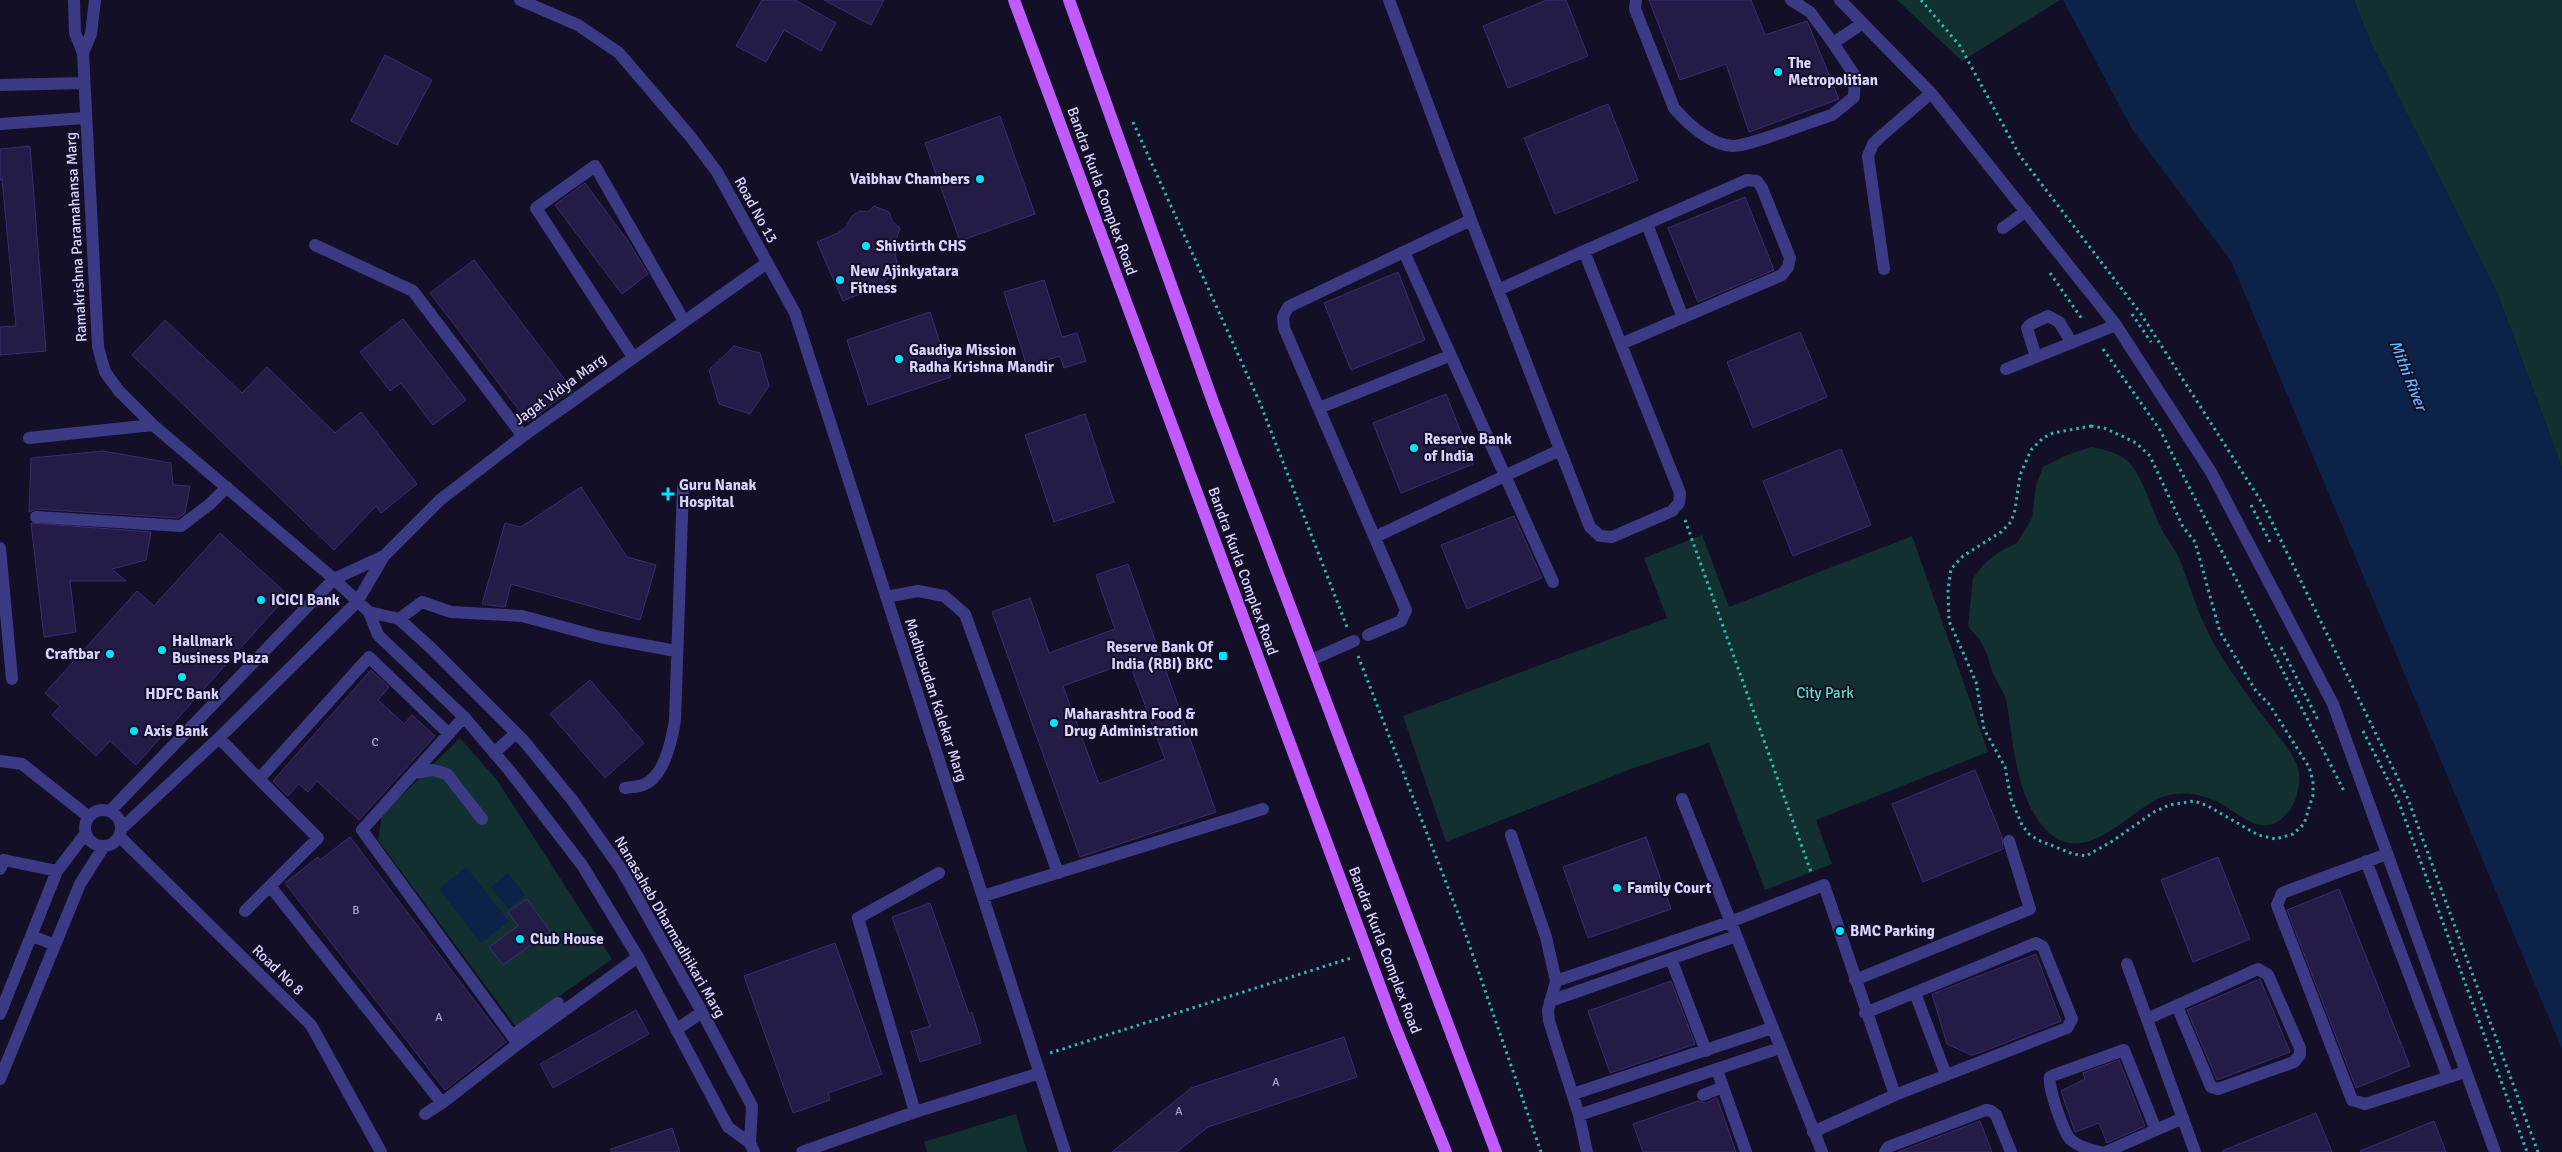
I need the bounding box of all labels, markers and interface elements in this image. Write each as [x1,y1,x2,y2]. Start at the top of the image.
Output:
place label: The Metropolitian [1788,54,1878,89]
marker: The Metropolitian [1772,66,1784,78]
street label: Bandra Kurla Complex Road [1063,104,1141,278]
street label: Ramakrishna Paramahansa Marg [62,132,90,342]
place label: Vaibhav Chambers [850,170,970,188]
marker: Vaibhav Chambers [974,173,986,185]
street label: Road No 13 [730,174,782,246]
place label: Shivtirth CHS [876,237,966,255]
marker: Shivtirth CHS [860,240,872,252]
place label: New Ajinkyatara Fitness [850,262,959,297]
marker: New Ajinkyatara Fitness [834,274,846,286]
water label: Mithi River [2385,337,2432,415]
place label: Gaudiya Mission Radha Krishna Mandir [909,341,1054,376]
street label: Jagat Vidya Marg [511,350,610,428]
marker: Gaudiya Mission Radha Krishna Mandir [893,353,905,365]
place label: Reserve Bank of India [1424,430,1512,465]
marker: Reserve Bank of India [1408,442,1420,454]
place label: Guru Nanak Hospital [679,476,757,511]
street label: Bandra Kurla Complex Road [1204,484,1282,658]
marker: Guru Nanak Hospital [661,487,675,501]
place label: ICICI Bank [271,591,340,609]
marker: ICICI Bank [255,594,267,606]
street label: Madhusudan Kalekar Marg [901,616,971,784]
place label: Hallmark Business Plaza [172,632,269,667]
place label: Reserve Bank Of India (RBI) BKC [1106,638,1215,673]
marker: Hallmark Business Plaza [156,644,168,656]
place label: Craftbar [45,645,100,663]
marker: Craftbar [104,648,116,660]
marker: Reserve Bank Of India (RBI) BKC [1217,650,1229,662]
marker: HDFC Bank [176,671,188,683]
park label: City Park [1796,684,1854,702]
place label: HDFC Bank [145,685,219,703]
place label: Maharashtra Food & Drug Administration [1064,705,1198,740]
marker: Maharashtra Food & Drug Administration [1048,717,1060,729]
place label: Axis Bank [144,722,208,740]
marker: Axis Bank [128,725,140,737]
house number: C [371,735,379,750]
street label: Nanasaheb Dharmadhikari Marg [611,833,729,1021]
street label: Bandra Kurla Complex Road [1345,864,1425,1036]
place label: Family Court [1627,879,1712,897]
marker: Family Court [1611,882,1623,894]
house number: B [352,903,360,918]
place label: BMC Parking [1850,922,1935,940]
marker: BMC Parking [1834,925,1846,937]
place label: Club House [530,930,604,948]
marker: Club House [514,933,526,945]
street label: Road No 8 [248,941,308,999]
house number: A [435,1010,443,1025]
house number: A [1272,1075,1280,1090]
house number: A [1175,1104,1183,1119]

